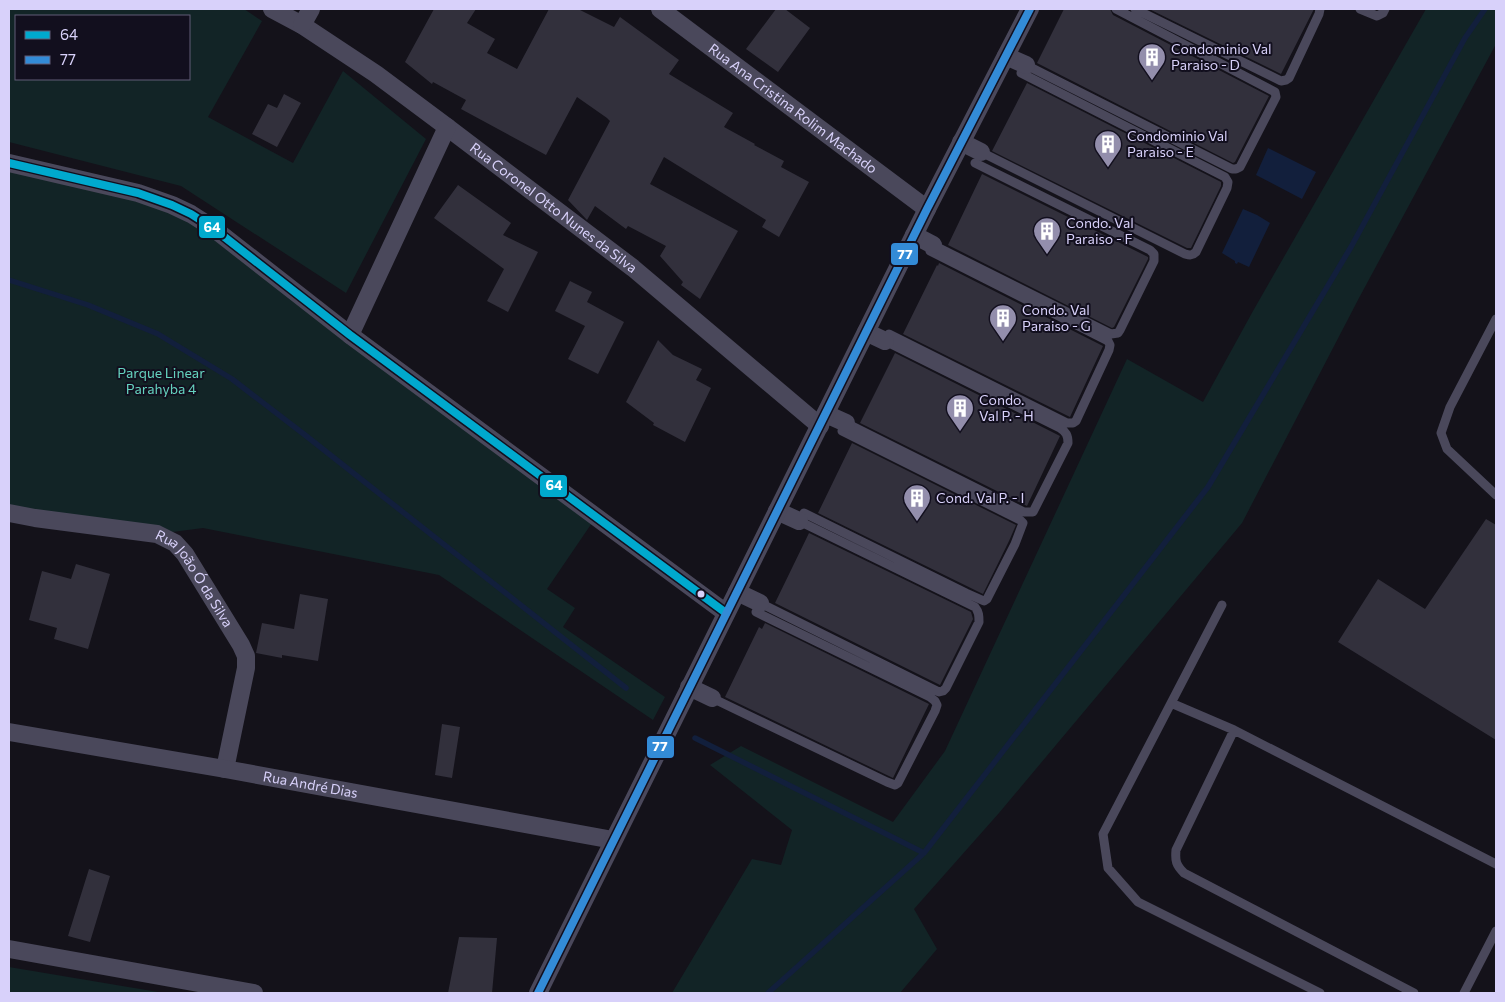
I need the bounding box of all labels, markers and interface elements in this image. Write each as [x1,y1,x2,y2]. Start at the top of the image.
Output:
legend [15,15,190,80]
text: 64 [60,25,78,43]
street label: Rua Ana Cristina Rolim Machado [706,40,881,177]
place label: Condominio Val Paraiso - D [1171,40,1272,73]
building icon: Condominio Val Paraiso - D [1137,42,1167,81]
text: 77 [60,50,76,68]
place label: Condominio Val Paraiso - E [1127,127,1228,160]
building icon: Condominio Val Paraiso - E [1093,129,1123,168]
street label: Rua Coronel Otto Nunes da Silva [467,139,641,276]
place label: Condo. Val Paraiso - F [1066,214,1134,247]
line badge: 64 [198,215,226,239]
building icon: Condo. Val Paraiso - F [1032,216,1062,255]
text: 64 [203,218,221,235]
line badge: 77 [890,242,919,266]
text: 77 [897,245,913,262]
place label: Condo. Val Paraiso - G [1022,301,1091,334]
building icon: Condo. Val Paraiso - G [988,303,1018,342]
park label: Parque Linear Parahyba 4 [117,364,205,397]
place label: Condo. Val P. - H [979,391,1034,424]
building icon: Condo. Val P. - H [945,393,975,432]
line badge: 64 [539,474,568,498]
text: 64 [545,476,563,493]
building icon: Cond. Val P. - I [902,483,932,522]
place label: Cond. Val P. - I [936,489,1024,506]
street label: Rua João Ó da Silva [153,526,237,630]
unlabelled marker [696,589,706,599]
line badge: 77 [646,735,675,759]
text: 77 [652,737,668,754]
street label: Rua André Dias [262,767,359,801]

